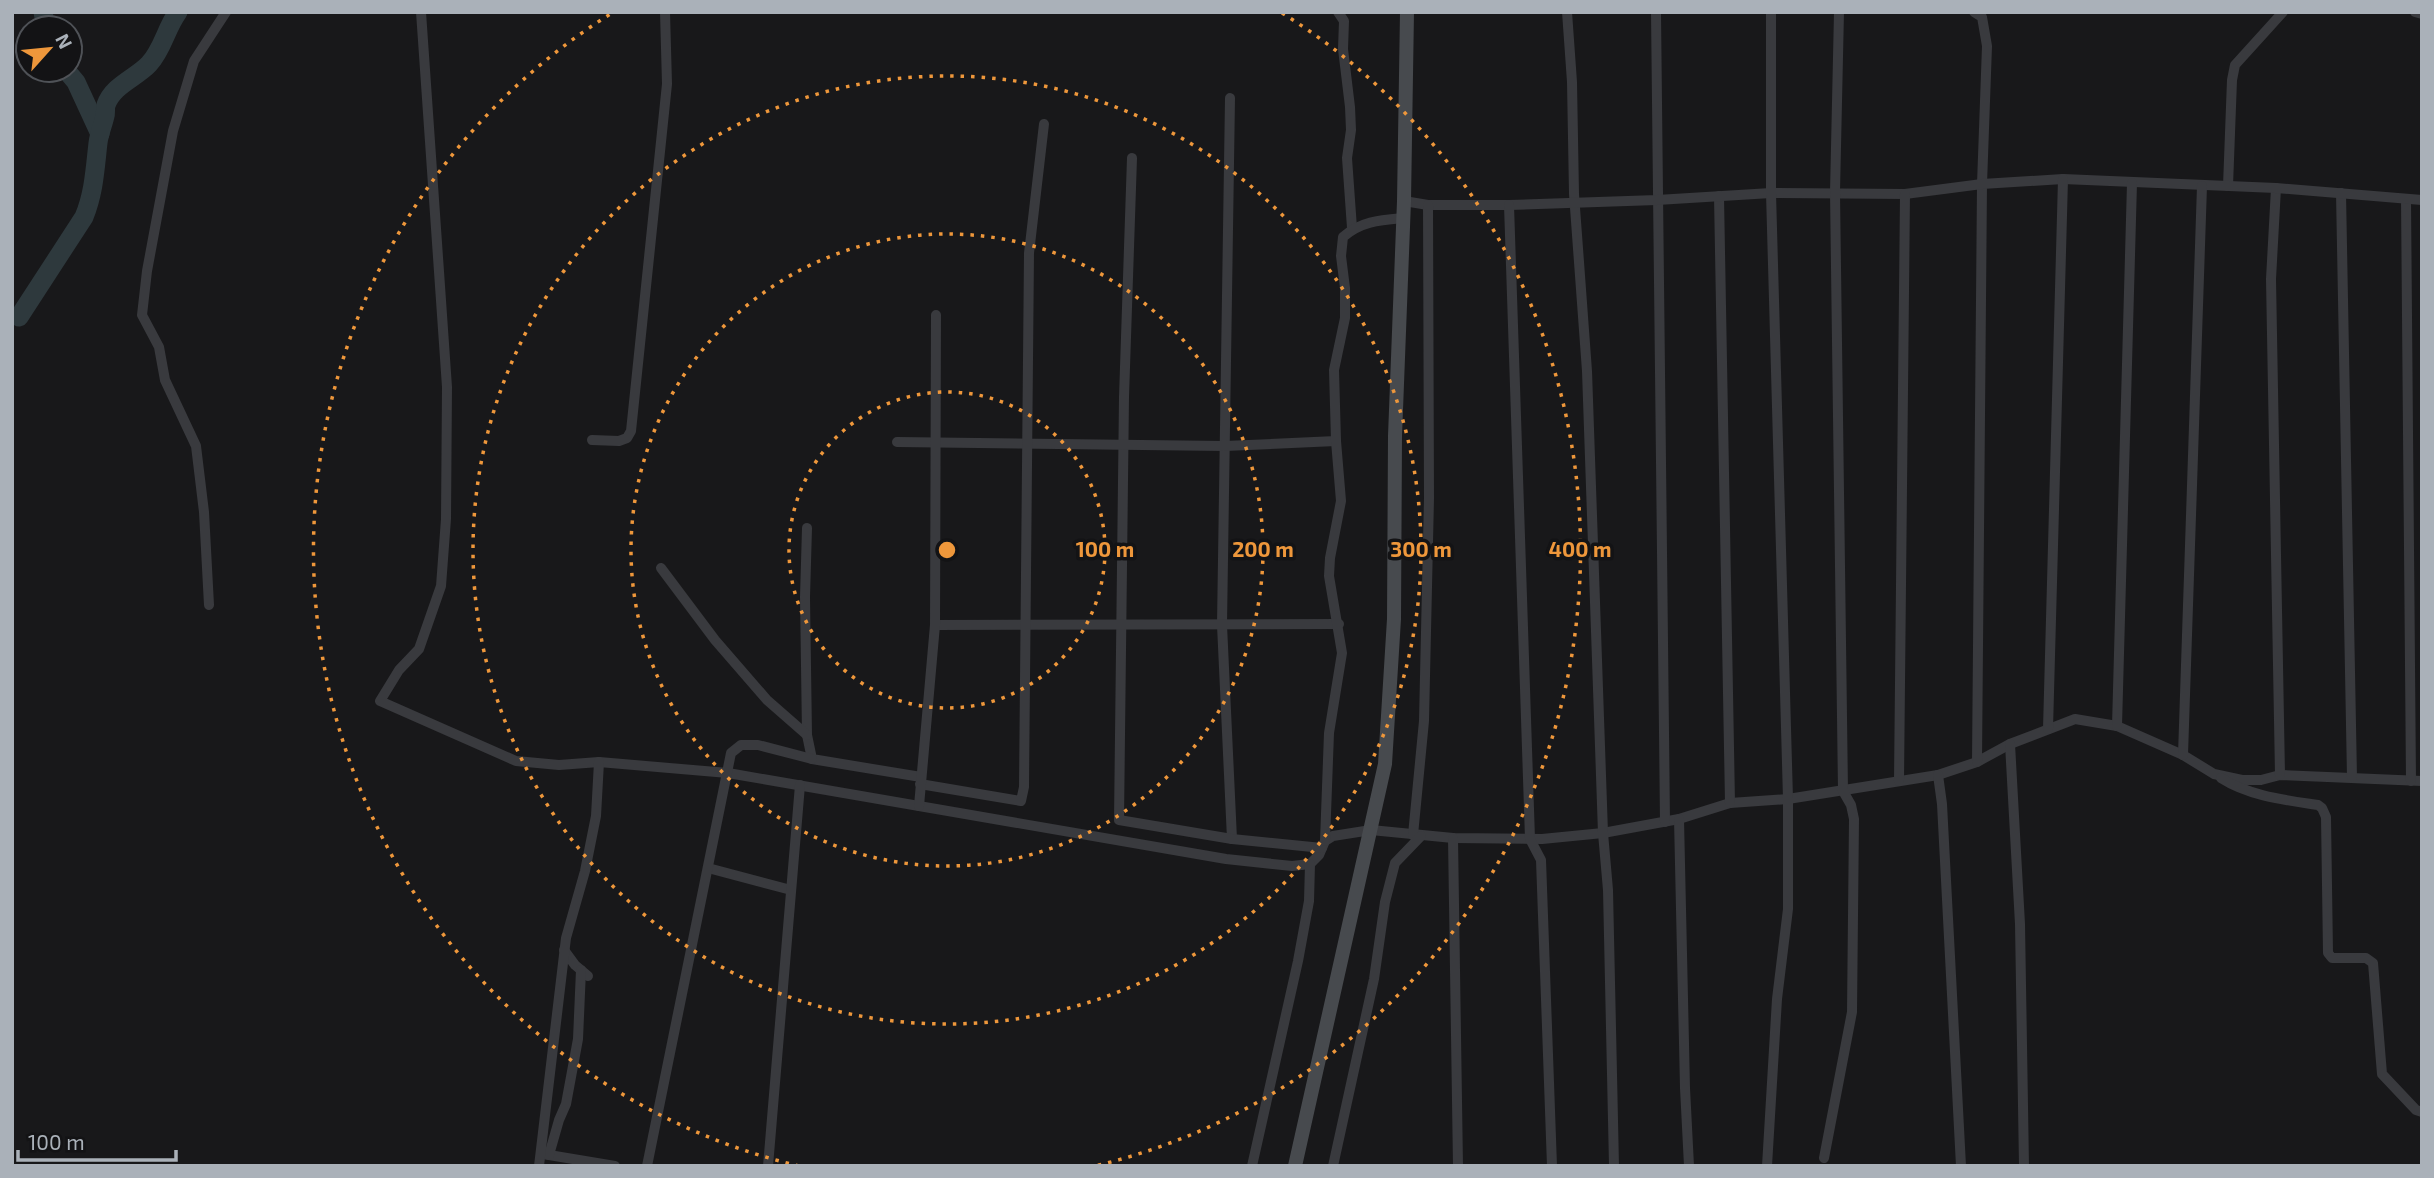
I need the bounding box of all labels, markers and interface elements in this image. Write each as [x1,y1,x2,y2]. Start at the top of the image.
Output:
north arrow [14,14,84,84]
text: N [51,30,78,52]
text: 100 m [1076,536,1134,561]
text: 200 m [1232,536,1294,561]
text: 300 m [1390,536,1452,561]
text: 400 m [1549,536,1611,561]
centre of rings [935,538,959,562]
scale bar [18,1118,175,1162]
text: 100 m [28,1129,85,1154]

